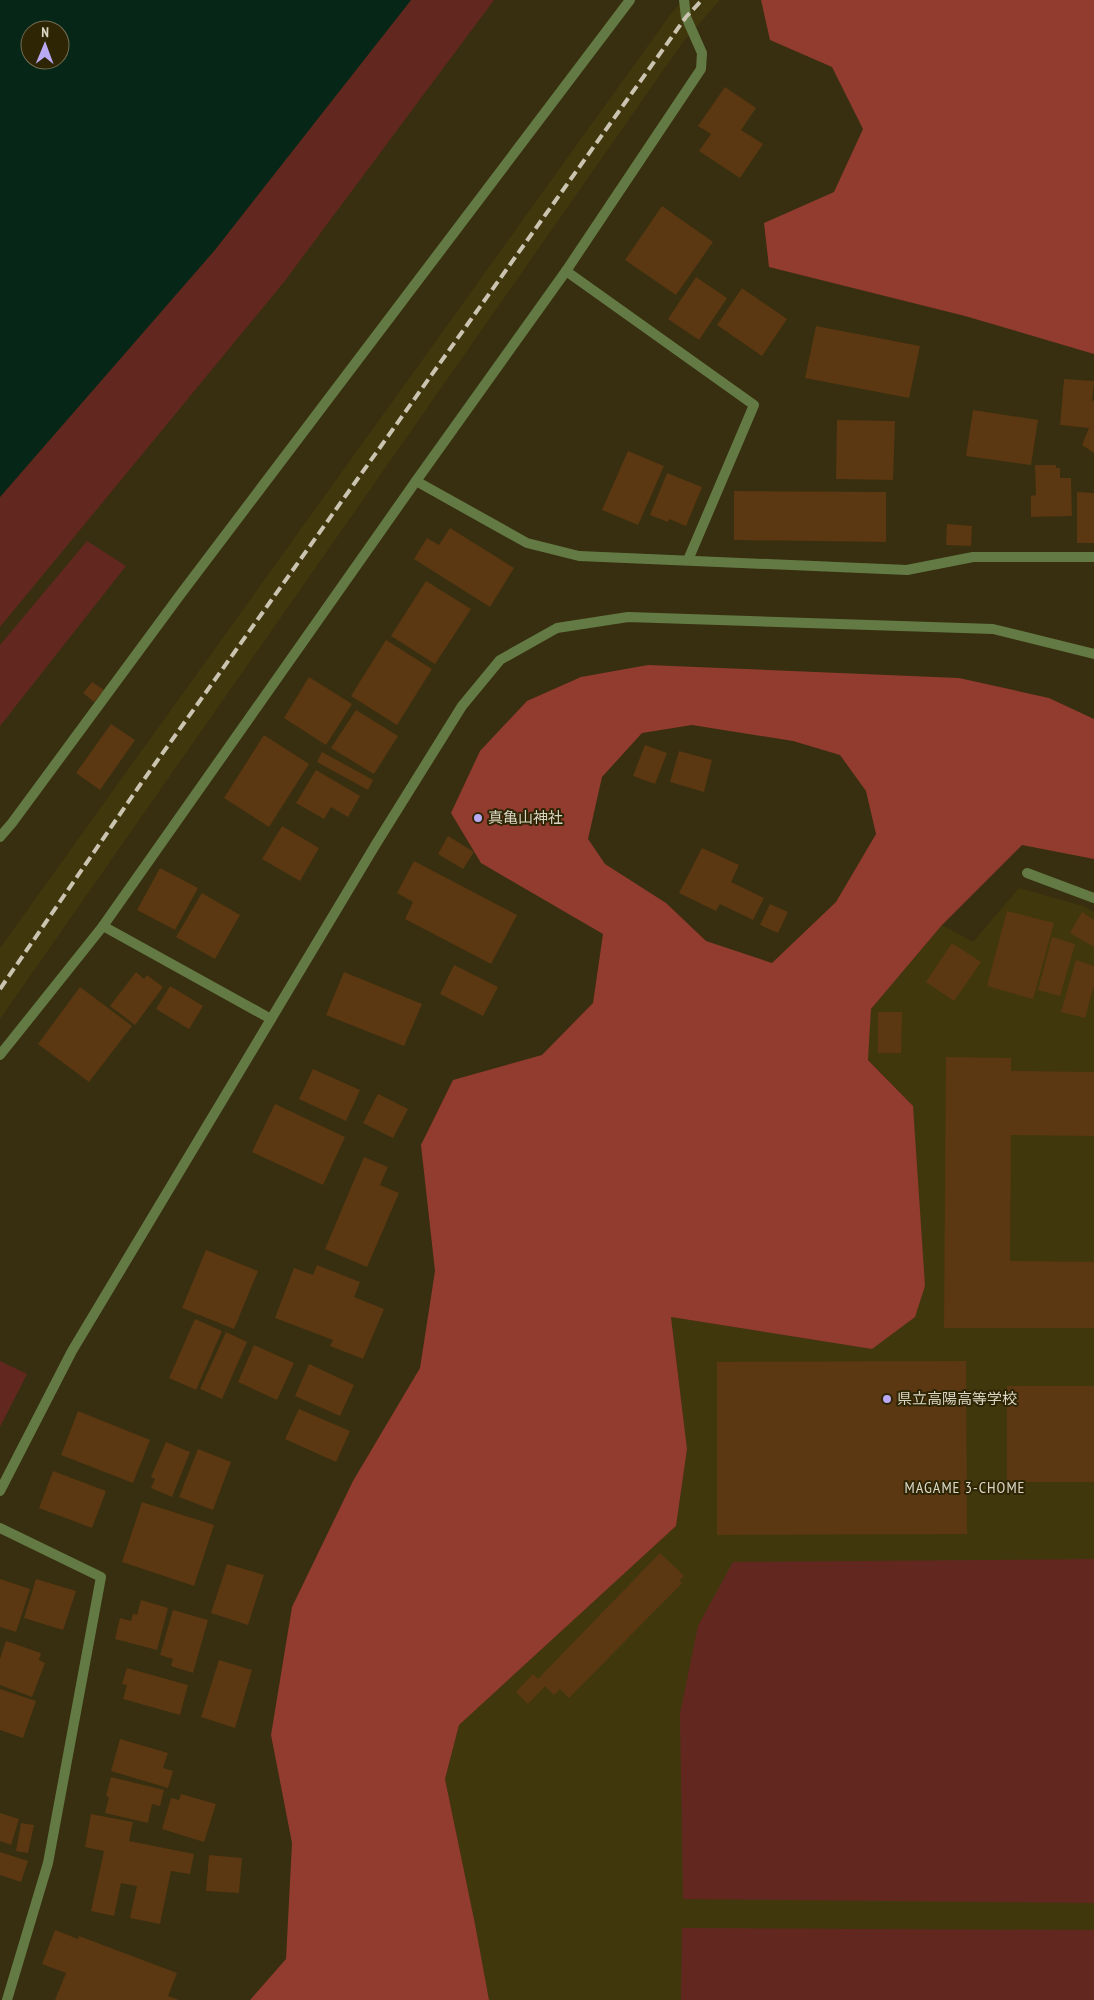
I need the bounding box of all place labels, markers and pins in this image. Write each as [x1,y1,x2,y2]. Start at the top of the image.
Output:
place label: 真亀山神社 [488,808,563,827]
marker: 真亀山神社 [472,812,484,824]
place label: 県立高陽高等学校 [897,1389,1017,1408]
marker: 県立高陽高等学校 [881,1393,893,1405]

